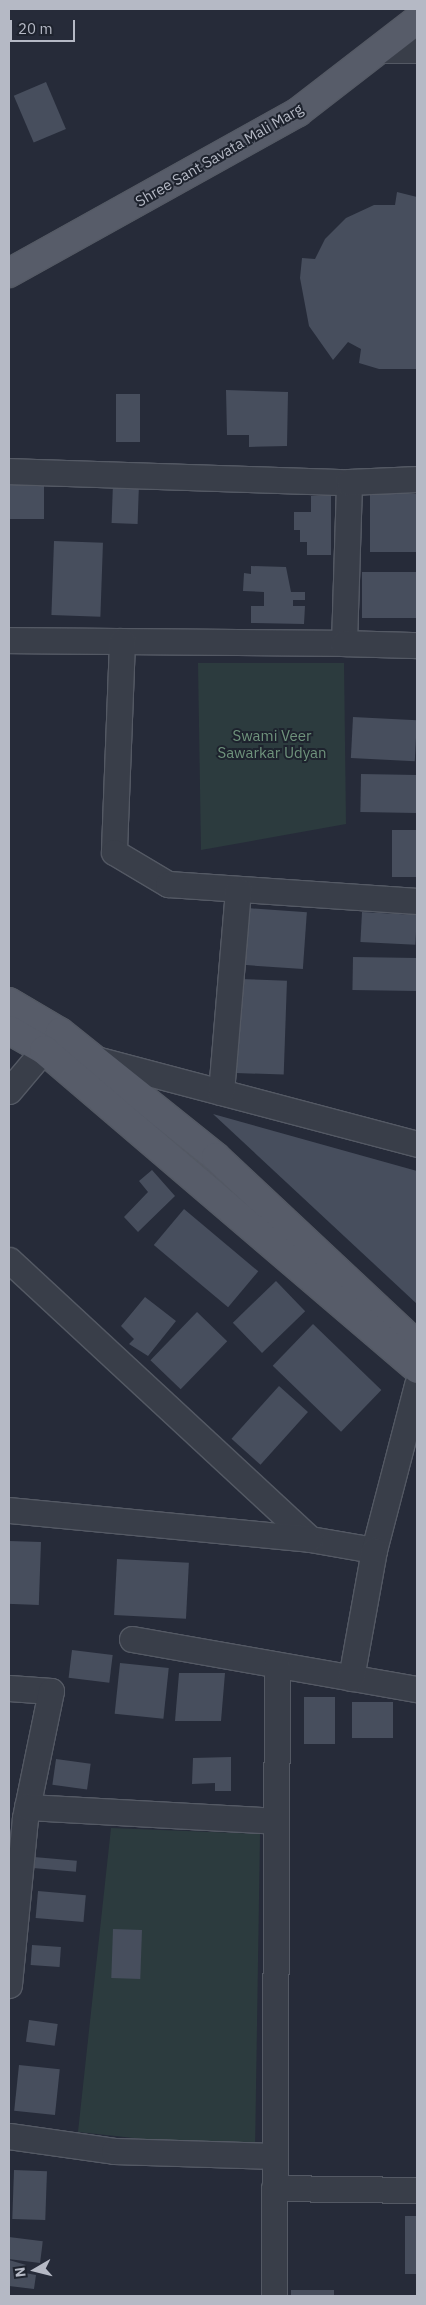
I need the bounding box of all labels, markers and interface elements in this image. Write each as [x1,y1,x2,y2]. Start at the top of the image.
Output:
scale bar [12,10,78,42]
text: 20 m [18,19,53,38]
street label: Shree Sant Savata Mali Marg [132,100,306,210]
park label: Swami Veer Sawarkar Udyan [217,726,327,761]
north arrow [10,2245,60,2295]
text: N [11,2266,30,2278]

